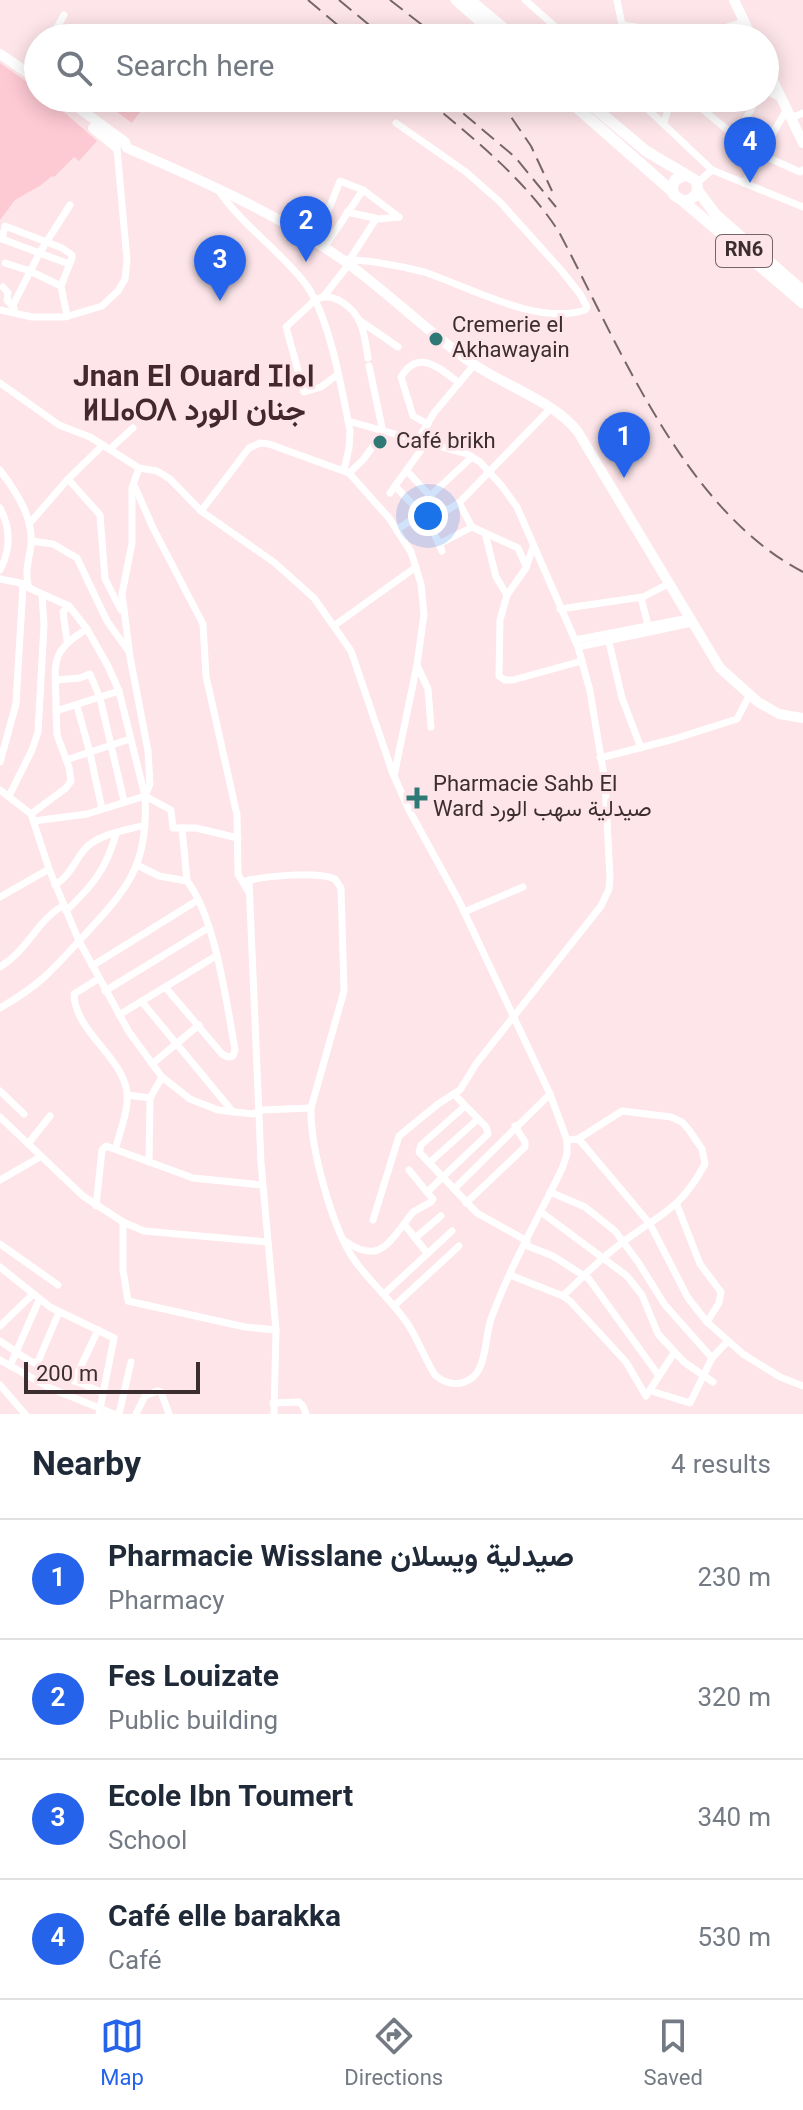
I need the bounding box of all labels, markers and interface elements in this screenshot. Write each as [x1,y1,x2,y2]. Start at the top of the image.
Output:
search box [24,24,779,112]
text: Search here [116,45,274,92]
icon: search [52,46,96,90]
pin: 4 [724,117,776,183]
pin: 2 [280,196,332,262]
pin: 3 [194,235,246,301]
road number: RN6 [716,235,772,267]
place label: Cremerie el Akhawayain [452,309,570,369]
marker: Cremerie el Akhawayain [427,330,445,348]
district label: Jnan El Ouard ⵊⵏⴰⵏ ⵍⵡⴰⵔⴷ جنان الورد [73,355,315,436]
pin: 1 [598,412,650,478]
place label: Café brikh [396,425,496,460]
marker: Café brikh [371,433,389,451]
your location [408,496,448,536]
place label: Pharmacie Sahb El Ward صيدلية سهب الورد [433,768,652,828]
marker: Pharmacie Sahb El Ward صيدلية سهب الورد [408,789,426,807]
scale bar [24,1358,200,1394]
text: 200 m [36,1358,98,1393]
text: Nearby [32,1440,141,1493]
text: 4 results [671,1446,771,1487]
text: Pharmacie Wisslane صيدلية ويسلان [108,1535,574,1582]
text: 1 [51,1559,65,1600]
text: 230 m [697,1559,771,1600]
text: Pharmacy [108,1582,225,1623]
text: Fes Louizate [108,1655,279,1702]
text: 2 [51,1679,65,1720]
text: 320 m [697,1679,771,1720]
text: Public building [108,1702,278,1743]
text: Ecole Ibn Toumert [108,1775,353,1822]
text: 3 [51,1799,65,1840]
text: 340 m [697,1799,771,1840]
text: School [108,1822,187,1863]
text: Café elle barakka [108,1895,341,1942]
text: 4 [51,1919,65,1960]
text: 530 m [697,1919,771,1960]
text: Café [108,1942,162,1983]
tab: Map [100,2014,144,2097]
tab: Directions [344,2014,443,2097]
tab: Saved [643,2014,703,2097]

